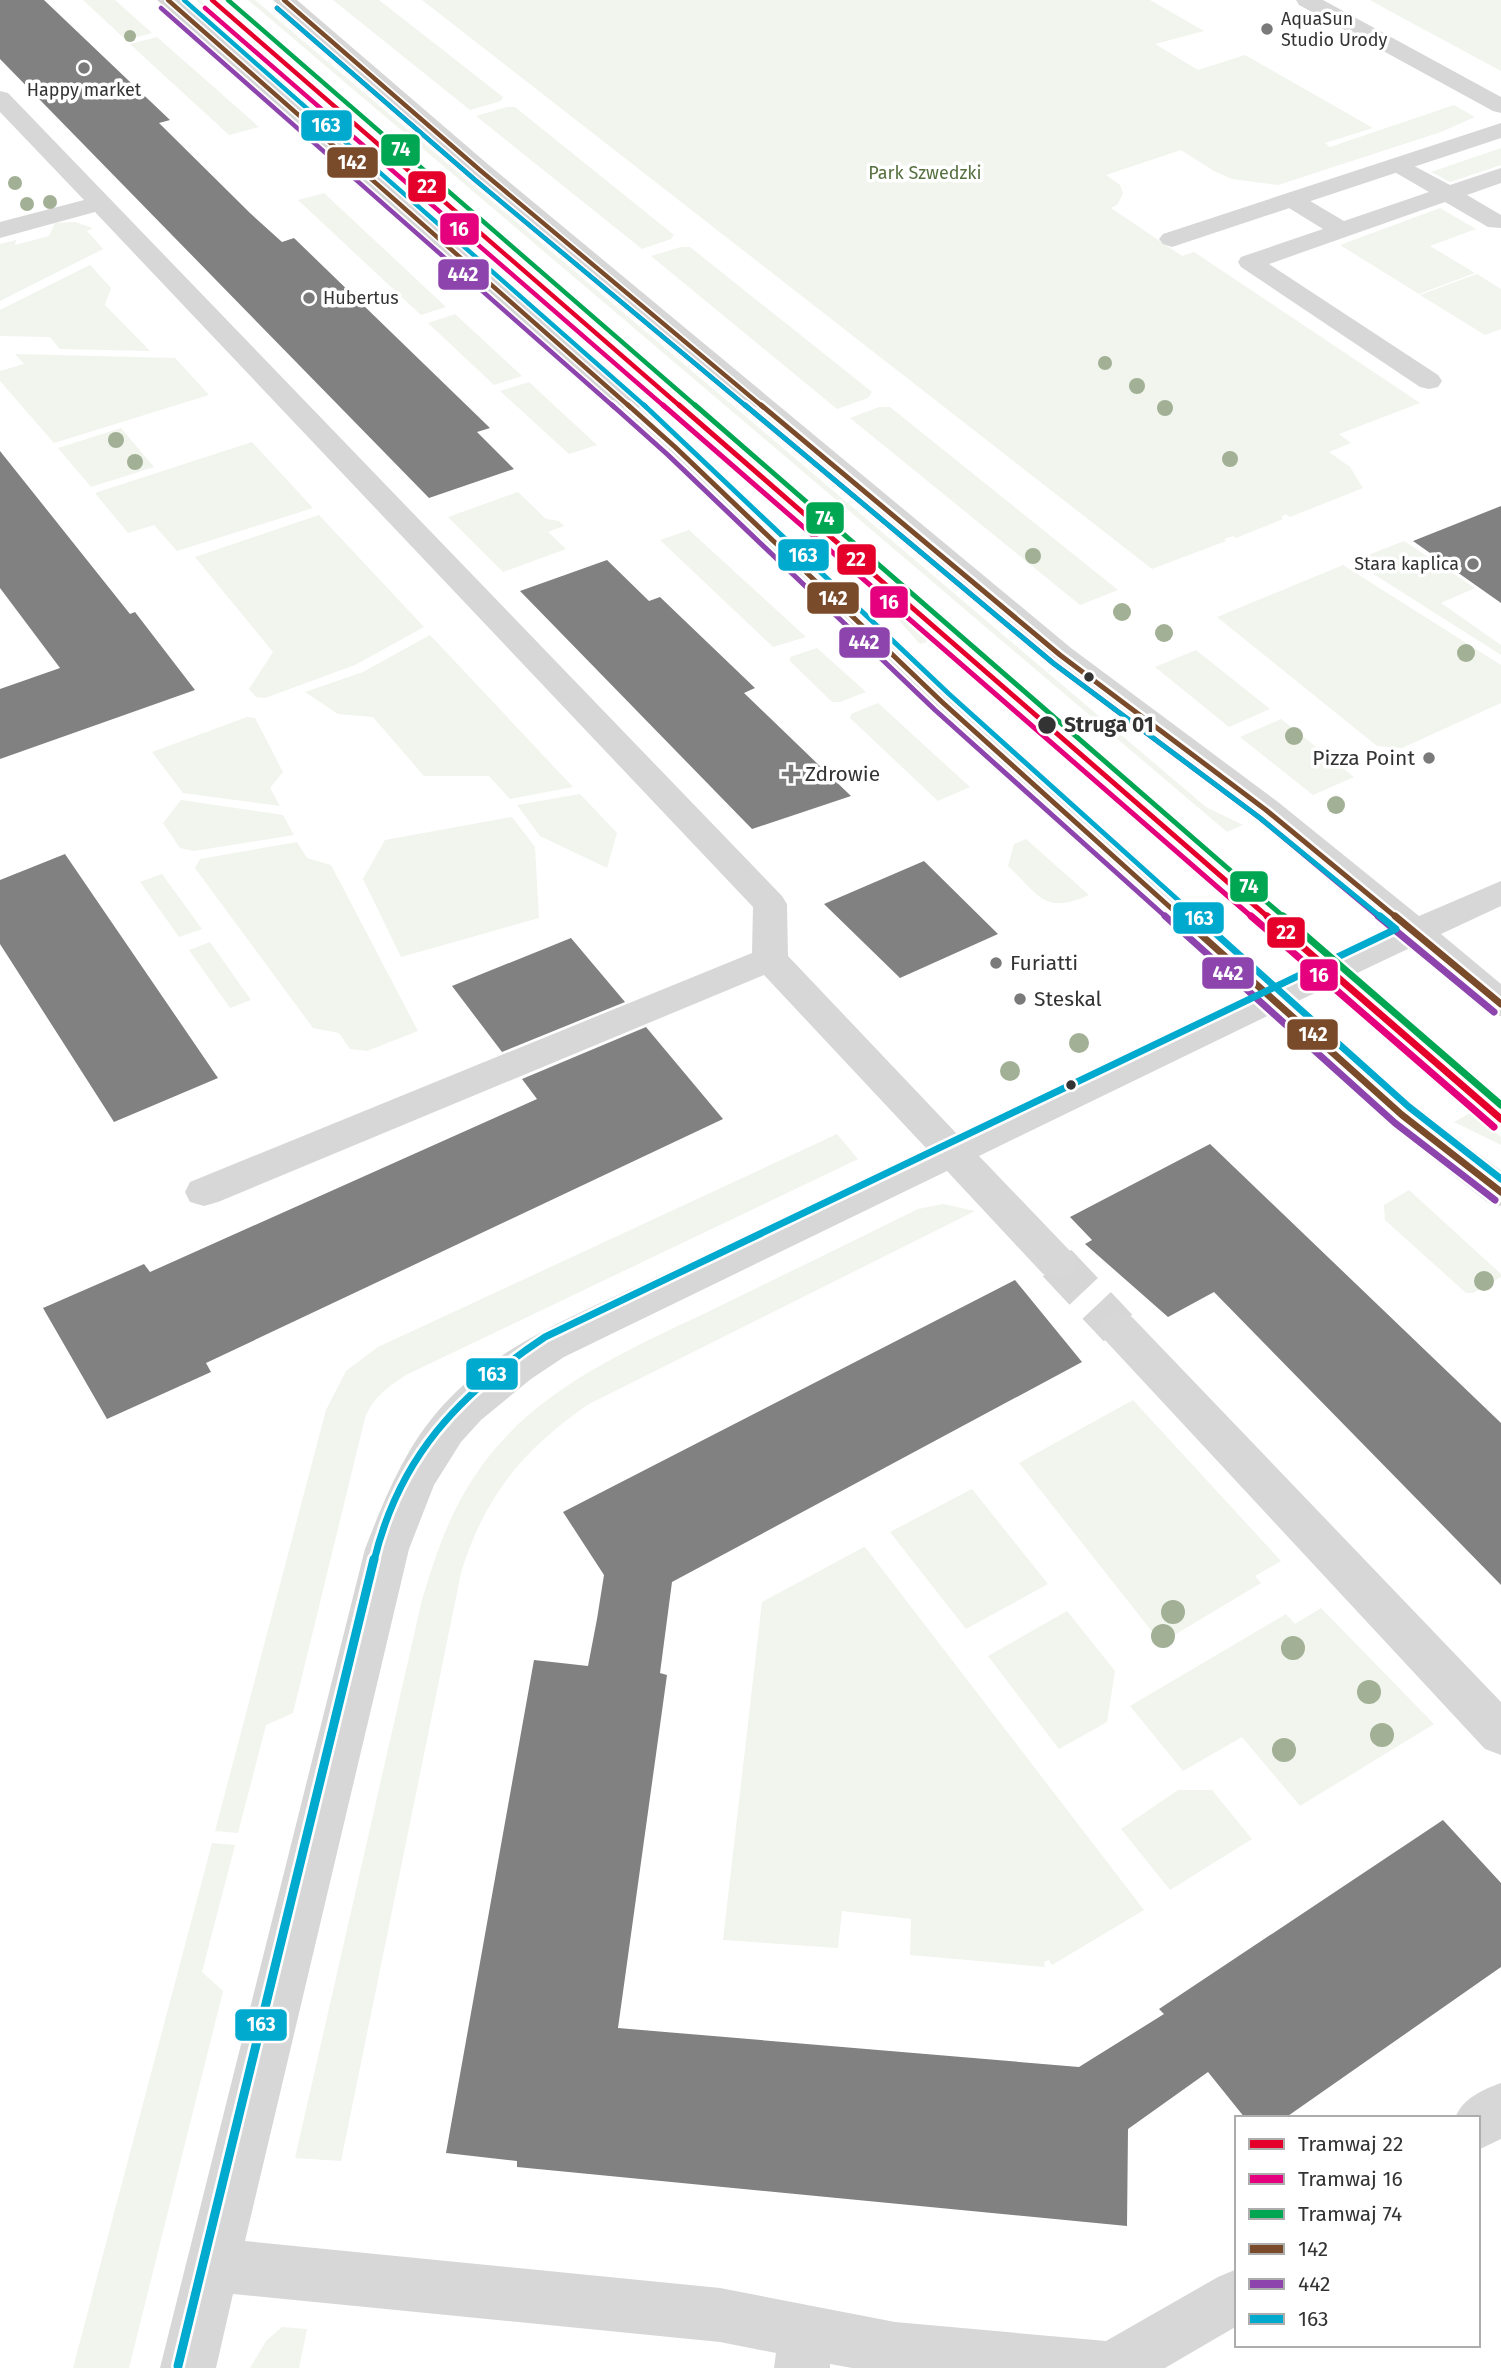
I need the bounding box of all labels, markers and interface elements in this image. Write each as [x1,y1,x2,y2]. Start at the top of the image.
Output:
place label: AquaSun Studio Urody [1281,8,1388,51]
marker: AquaSun Studio Urody [1259,21,1275,37]
marker: Happy market [76,60,92,76]
place label: Happy market [27,79,142,101]
line badge: 163 [300,109,353,142]
text: 163 [311,114,341,137]
line badge: 74 [380,133,421,167]
text: 74 [392,138,411,161]
line badge: 142 [326,146,379,179]
text: 142 [338,151,367,174]
park label: Park Szwedzki [868,162,982,184]
line badge: 22 [407,170,447,203]
text: 22 [417,175,437,198]
line badge: 16 [439,212,480,246]
text: 16 [449,218,469,241]
line badge: 442 [437,258,490,291]
text: 442 [448,263,479,286]
place label: Hubertus [323,287,399,309]
marker: Hubertus [301,290,317,306]
line badge: 74 [805,501,845,535]
text: 74 [816,507,835,530]
line badge: 163 [777,538,830,572]
line badge: 22 [836,543,877,576]
text: 163 [788,544,818,567]
text: 22 [846,548,866,571]
place label: Stara kaplica [1354,553,1459,575]
marker: Stara kaplica [1465,556,1481,572]
line badge: 142 [806,581,860,615]
line badge: 16 [869,585,909,619]
text: 142 [819,587,848,610]
text: 16 [879,591,899,614]
line badge: 442 [838,626,891,659]
text: 442 [849,631,880,654]
unlabelled marker [1082,670,1096,684]
place label: Struga 01 [1064,712,1154,738]
marker: Struga 01 [1036,714,1058,736]
place label: Pizza Point [1312,745,1415,771]
marker: Pizza Point [1421,750,1437,766]
place label: Zdrowie [805,761,880,787]
marker: Zdrowie [783,766,799,782]
line badge: 74 [1229,870,1269,903]
text: 74 [1240,875,1259,898]
line badge: 163 [1172,901,1225,935]
text: 163 [1184,907,1214,930]
line badge: 22 [1266,916,1306,949]
text: 22 [1276,921,1296,944]
place label: Furiatti [1010,950,1078,976]
marker: Furiatti [988,955,1004,971]
line badge: 442 [1201,956,1255,990]
line badge: 16 [1299,958,1339,992]
text: 442 [1213,962,1244,985]
text: 16 [1309,964,1329,987]
place label: Steskal [1034,986,1102,1012]
marker: Steskal [1012,991,1028,1007]
line badge: 142 [1286,1018,1339,1051]
text: 142 [1299,1023,1328,1046]
unlabelled marker [1064,1078,1078,1092]
line badge: 163 [465,1357,519,1391]
text: 163 [477,1363,507,1386]
line badge: 163 [234,2008,288,2042]
text: 163 [246,2013,276,2036]
legend [1235,2116,1480,2347]
text: Tramwaj 22 [1298,2131,1403,2157]
text: Tramwaj 16 [1298,2166,1403,2192]
text: Tramwaj 74 [1298,2201,1402,2227]
text: 142 [1298,2236,1328,2262]
text: 442 [1298,2271,1330,2297]
text: 163 [1298,2306,1329,2332]

